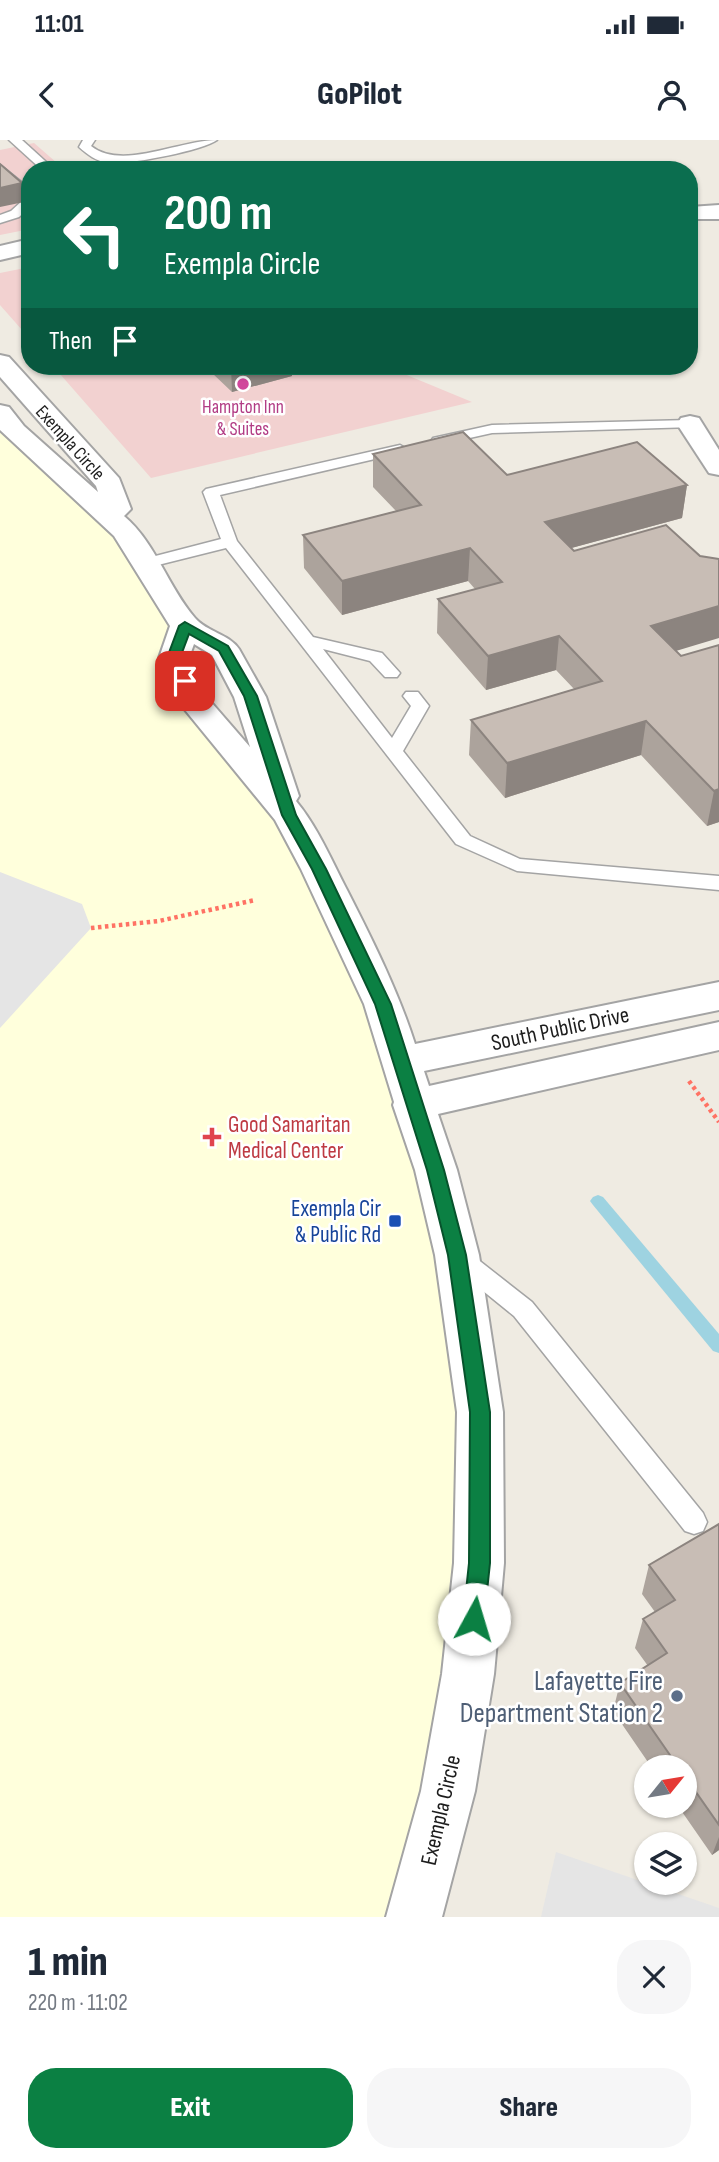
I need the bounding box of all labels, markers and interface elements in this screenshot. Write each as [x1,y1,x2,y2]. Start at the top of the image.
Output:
text: 11:01 [35,9,84,40]
text: GoPilot [317,75,402,114]
icon: back [28,76,66,114]
icon: person [653,76,691,114]
text: 200 m [164,185,272,244]
icon: left [49,189,140,280]
text: Exempla Circle [164,245,320,284]
icon: arrive [106,322,144,360]
text: Then [49,326,92,357]
marker: Hampton Inn & Suites [235,376,251,392]
place label: Hampton Inn & Suites [202,396,284,441]
street label: Exempla Circle [30,401,110,485]
pin [155,651,215,711]
icon: arrive [166,662,204,700]
street label: South Public Drive [489,1001,632,1057]
place label: Good Samaritan Medical Center [228,1111,351,1165]
marker: Good Samaritan Medical Center [202,1127,222,1147]
place label: Exempla Cir & Public Rd [291,1195,381,1249]
marker: Exempla Cir & Public Rd [387,1213,403,1229]
position arrow [437,1582,511,1656]
place label: Lafayette Fire Department Station 2 [460,1665,663,1730]
marker: Lafayette Fire Department Station 2 [669,1688,685,1704]
street label: Exempla Circle [415,1752,467,1868]
north arrow [634,1755,696,1818]
map controls [634,1755,697,1895]
button: layers [634,1832,697,1895]
text: 1 min [28,1937,108,1988]
button: close [617,1940,691,2014]
text: 220 m · 11:02 [28,1989,128,2017]
button: Exit [28,2068,353,2148]
button: Share [367,2068,691,2148]

